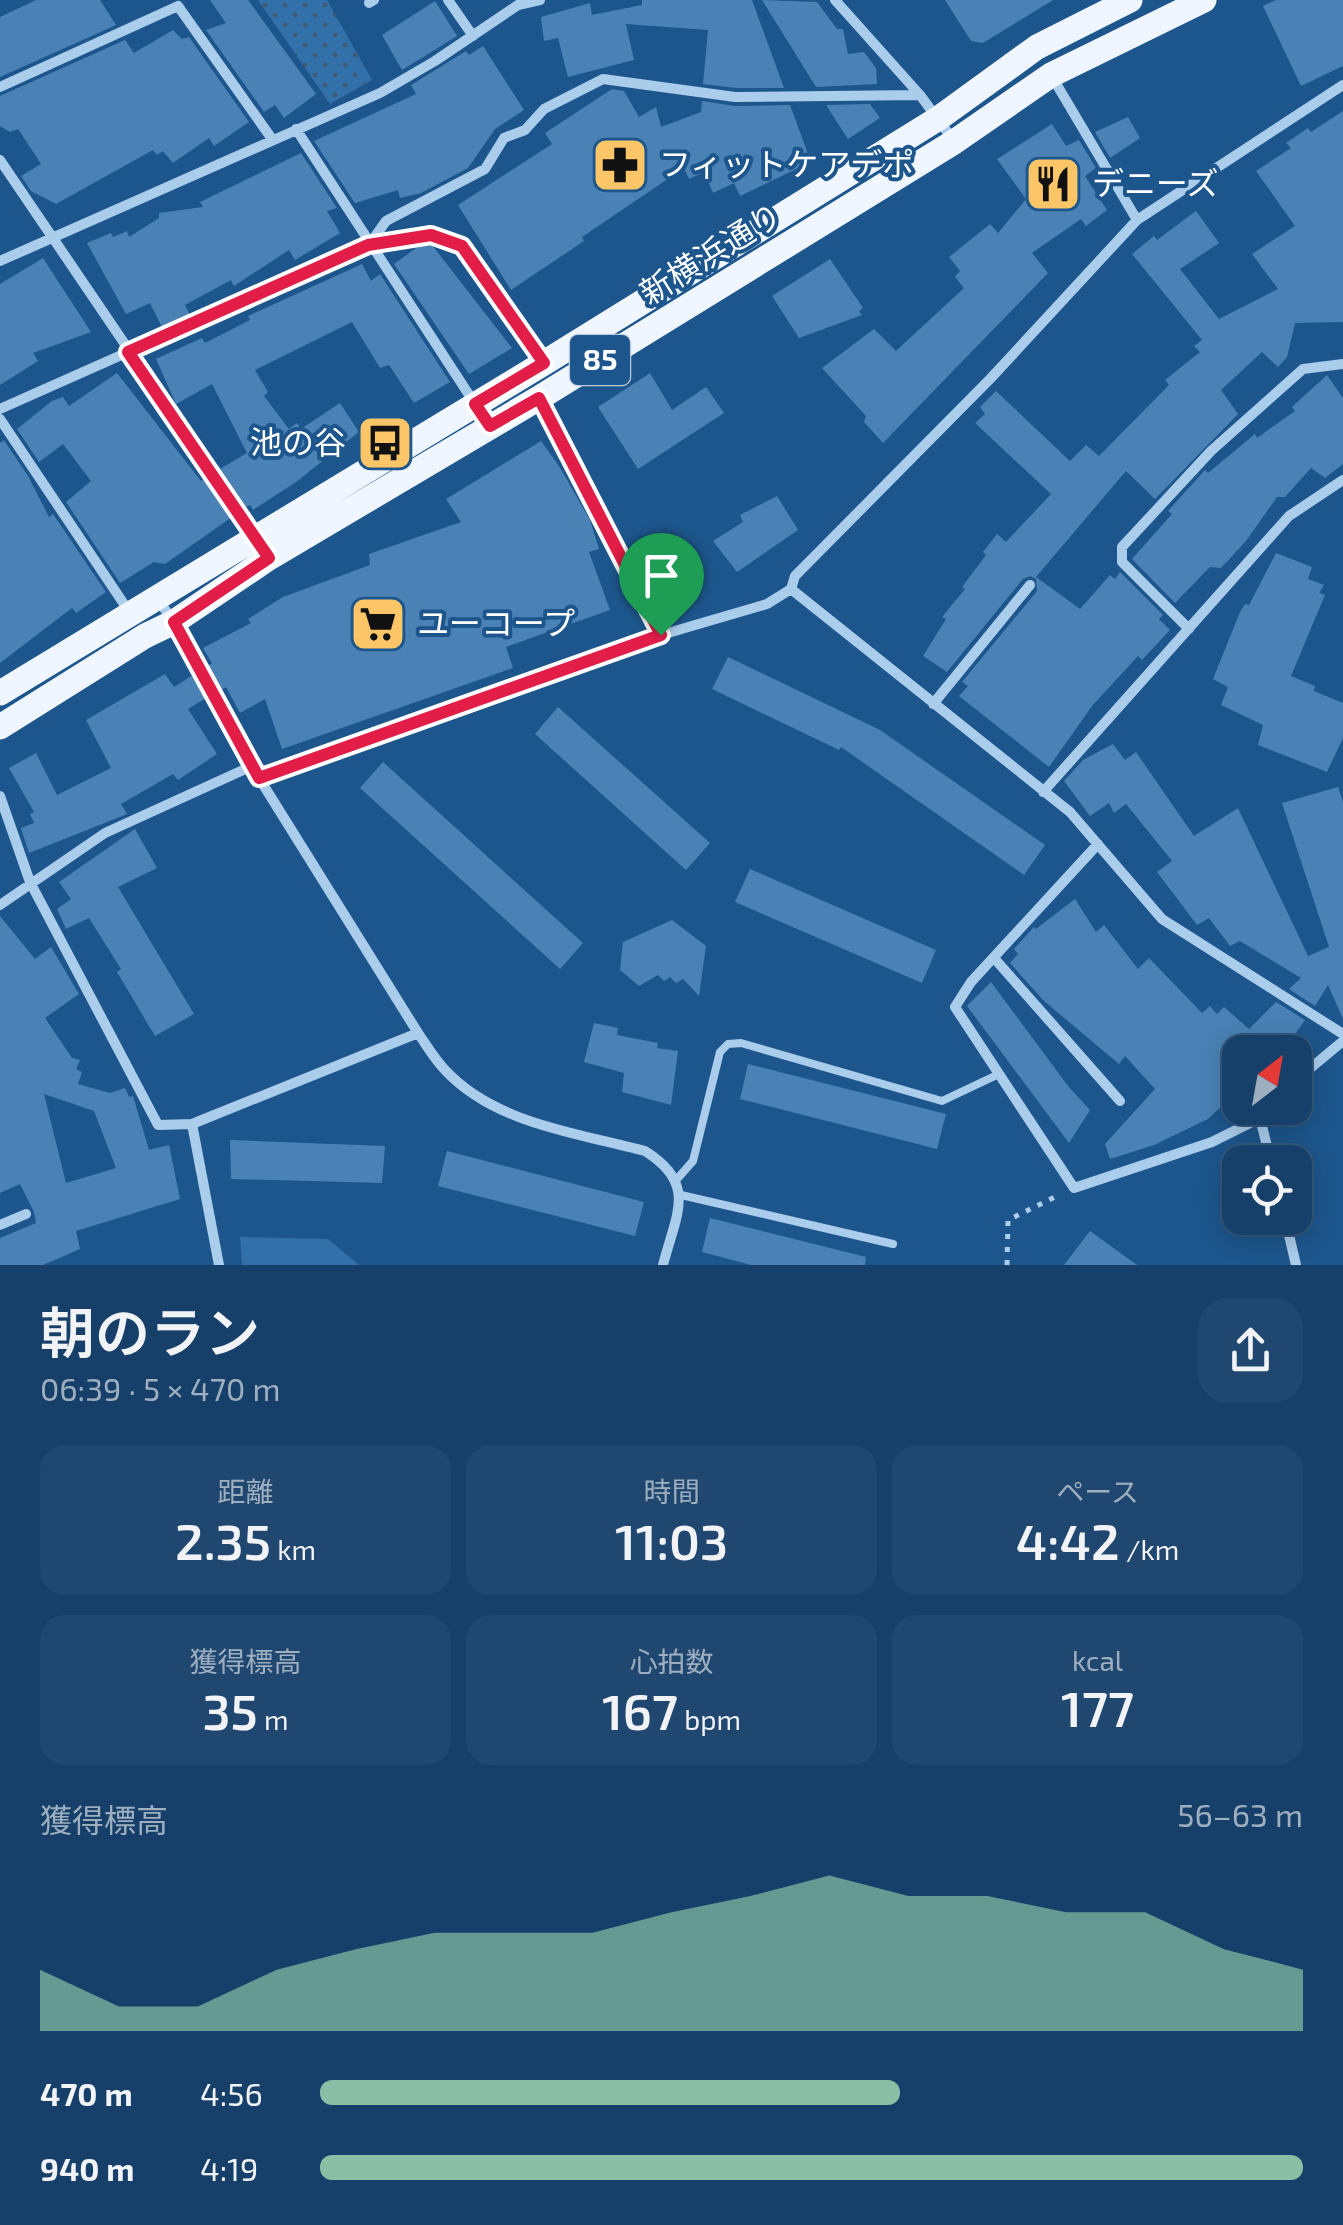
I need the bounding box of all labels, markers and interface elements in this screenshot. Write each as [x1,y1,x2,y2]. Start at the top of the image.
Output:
pharmacy icon: フィットケアデポ [590,135,650,195]
place label: フィットケアデポ [659,144,914,182]
restaurant icon: デニーズ [1023,154,1083,214]
place label: デニーズ [1092,163,1218,201]
street label: 新横浜通り [632,194,788,311]
road number: 85 [570,335,630,385]
bus stop icon: 池の谷 [355,413,415,473]
place label: 池の谷 [250,422,346,460]
pin [619,533,704,636]
icon: arrive [634,548,689,603]
supermarket icon: ユーコープ [348,594,408,654]
place label: ユーコープ [417,603,575,641]
north arrow [1222,1035,1312,1125]
map controls [1222,1035,1312,1235]
button: locate [1222,1145,1312,1235]
text: 朝のラン [40,1298,260,1364]
button: share [1198,1298,1303,1403]
text: 06:39 · 5 × 470 m [40,1369,281,1407]
text: 距離 [217,1474,274,1508]
text: 時間 [643,1474,700,1508]
text: ペース [1056,1474,1139,1508]
text: 2.35 [175,1510,271,1570]
text: 11:03 [615,1510,728,1570]
text: 4:42 [1016,1510,1120,1570]
text: km [271,1532,316,1566]
text: /km [1120,1532,1179,1566]
text: kcal [1072,1643,1123,1677]
text: 獲得標高 [189,1644,302,1678]
text: 心拍数 [629,1644,714,1678]
text: 177 [1061,1677,1134,1737]
text: 35 [202,1680,258,1740]
text: 167 [602,1680,678,1740]
text: m [258,1702,289,1736]
text: bpm [678,1702,741,1736]
text: 56–63 m [1177,1795,1303,1833]
text: 獲得標高 [40,1800,168,1838]
text: 470 m [40,2074,133,2112]
text: 4:56 [200,2074,263,2112]
text: 940 m [40,2149,135,2187]
text: 4:19 [200,2149,258,2187]

